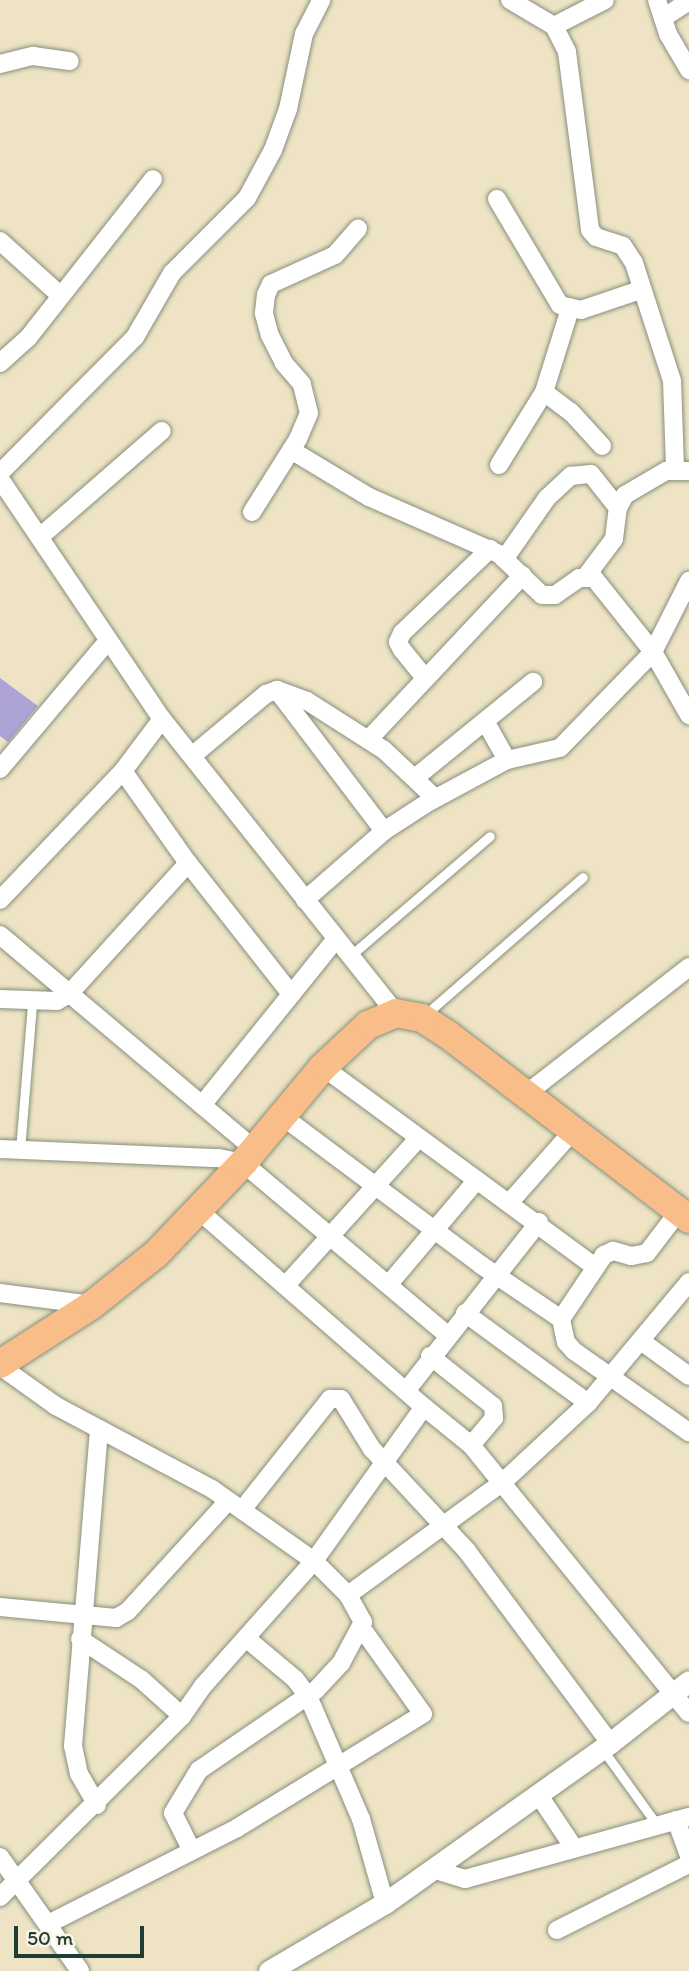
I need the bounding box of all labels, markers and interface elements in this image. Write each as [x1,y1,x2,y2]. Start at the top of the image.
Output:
scale bar [18,1912,147,1956]
text: 50 m [27,1925,73,1950]

